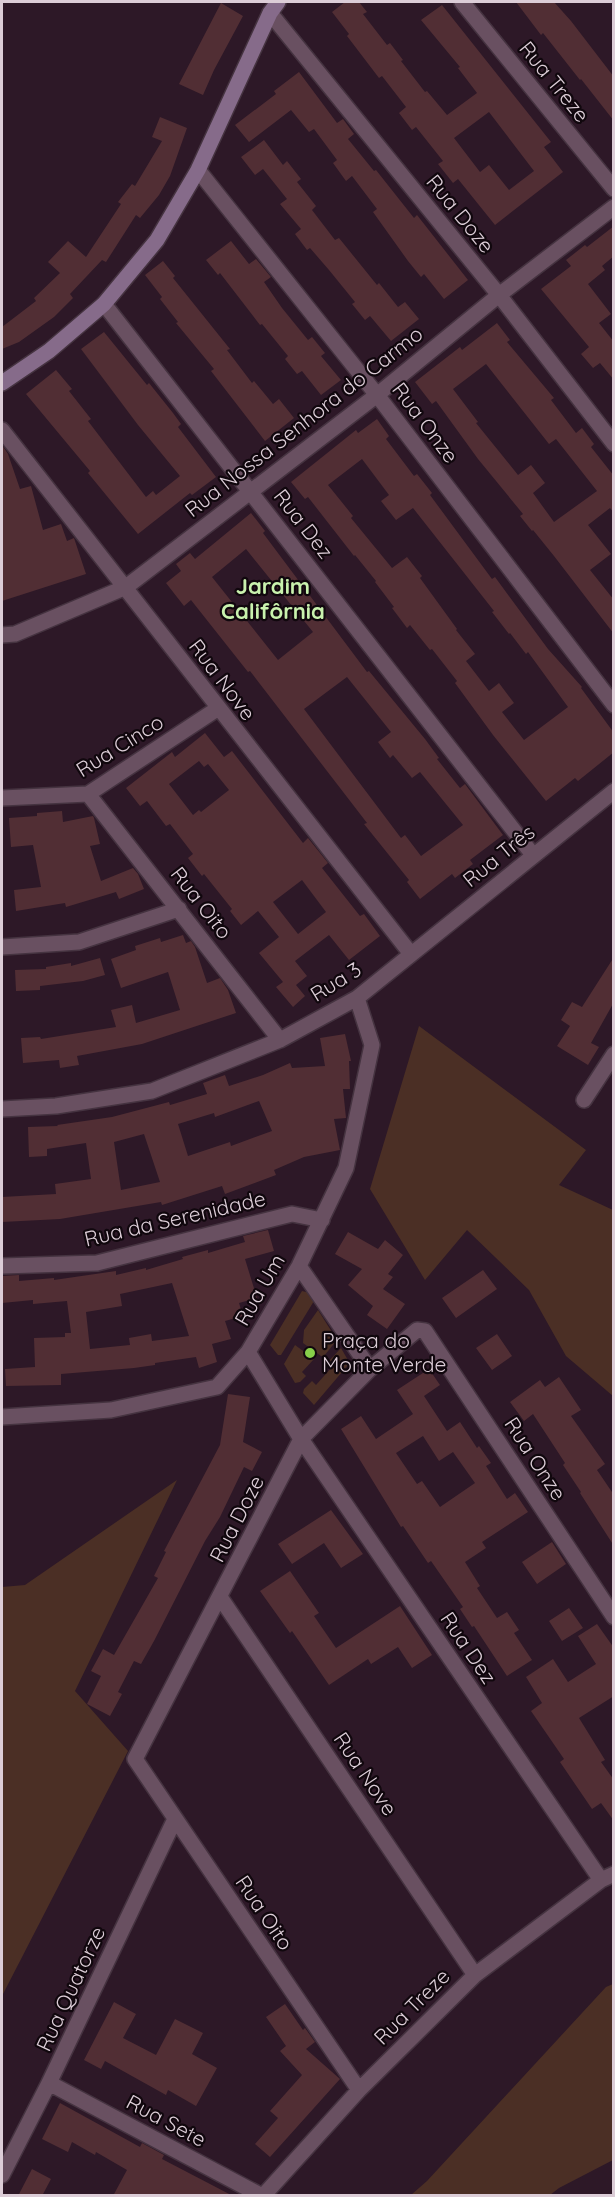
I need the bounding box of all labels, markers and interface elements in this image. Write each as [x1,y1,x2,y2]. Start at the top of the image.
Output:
street label: Rua Treze [514,36,595,127]
street label: Rua Doze [421,169,500,258]
street label: Rua Nossa Senhora do Carmo [179,320,428,522]
street label: Rua Onze [387,377,465,468]
street label: Rua Dez [268,483,339,563]
district label: Jardim Califôrnia [221,572,325,625]
street label: Rua Nove [184,634,262,725]
street label: Rua Cinco [71,708,168,782]
street label: Rua Três [457,818,540,892]
street label: Rua Oito [166,861,238,944]
street label: Rua 3 [305,955,366,1007]
street label: Rua da Serenidade [82,1185,268,1252]
street label: Rua Um [228,1249,290,1330]
place label: Praça do Monte Verde [322,1327,446,1377]
marker: Praça do Monte Verde [303,1346,317,1360]
street label: Rua Onze [499,1412,572,1505]
street label: Rua Doze [203,1471,269,1566]
street label: Rua Dez [435,1606,502,1688]
street label: Rua Nove [328,1727,403,1820]
street label: Rua Oito [230,1870,299,1955]
street label: Rua Quatorze [30,1922,110,2055]
street label: Rua Treze [368,1963,455,2050]
street label: Rua Sete [122,2088,211,2152]

